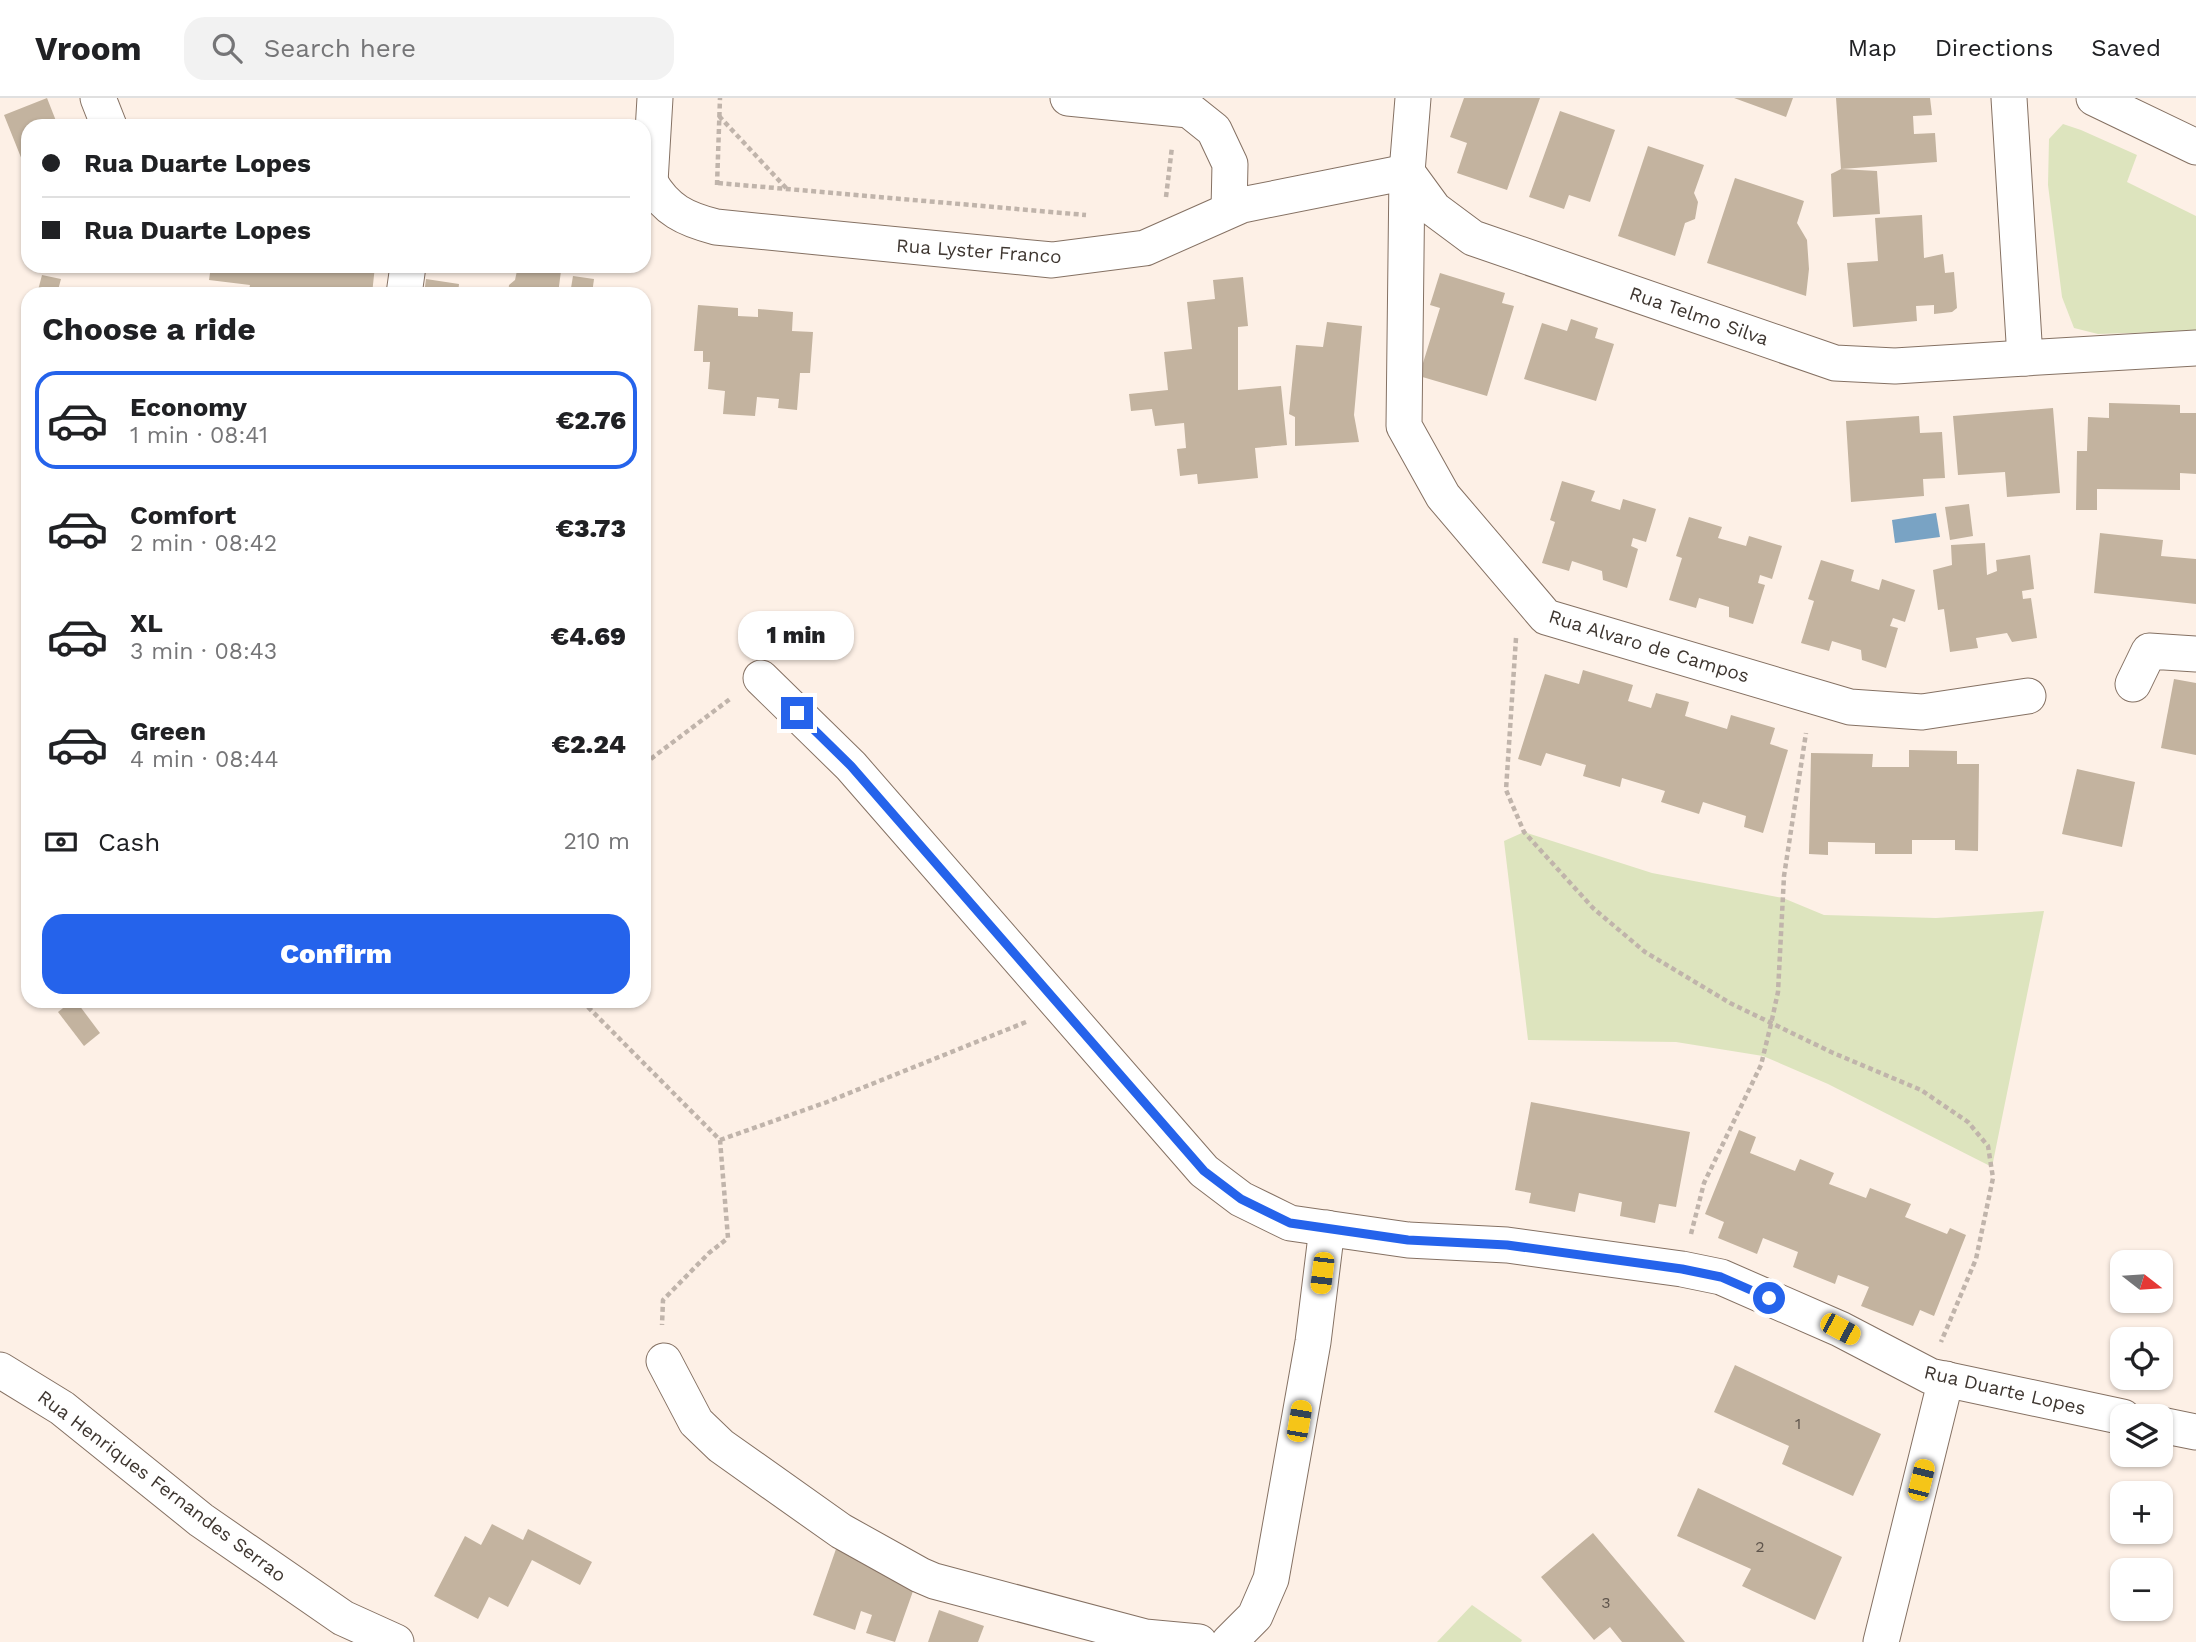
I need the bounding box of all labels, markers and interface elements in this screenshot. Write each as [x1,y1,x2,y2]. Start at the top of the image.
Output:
search box [184,17,674,80]
text: Vroom [35,29,142,68]
icon: search [208,29,246,67]
text: Search here [264,33,416,63]
text: Map [1848,34,1897,62]
text: Directions [1935,34,2053,62]
text: Saved [2091,34,2161,62]
text: Rua Duarte Lopes [84,148,311,178]
text: Rua Duarte Lopes [84,215,311,245]
street label: Rua Lyster Franco [896,234,1062,268]
street label: Rua Telmo Silva [1626,281,1772,351]
text: Choose a ride [42,310,256,348]
icon: car [46,389,109,452]
text: Economy [130,392,247,422]
text: €2.76 [556,405,626,435]
text: 1 min · 08:41 [130,422,268,449]
icon: car [46,497,109,560]
text: Comfort [130,500,236,530]
text: €3.73 [556,513,626,543]
text: 2 min · 08:42 [130,530,277,557]
icon: car [46,605,109,668]
street label: Rua Alvaro de Campos [1546,605,1752,687]
text: XL [130,608,163,638]
callout: 1 min [739,612,855,660]
text: €4.69 [551,621,626,651]
text: 1 min [766,622,826,649]
text: 3 min · 08:43 [130,638,277,665]
route end [781,697,813,729]
icon: car [46,713,109,776]
text: Green [130,716,206,746]
text: €2.24 [552,729,626,759]
text: 4 min · 08:44 [130,746,278,773]
icon: cash [42,823,80,861]
text: Cash [98,827,160,857]
text: 210 m [564,828,630,855]
button: Confirm [42,914,630,994]
north arrow [2110,1250,2174,1312]
map controls [2110,1250,2173,1621]
car [1310,1251,1335,1295]
route start [1753,1282,1785,1314]
car [1817,1310,1864,1348]
button: locate [2110,1327,2173,1390]
street label: Rua Duarte Lopes [1922,1360,2088,1420]
street label: Rua Henriques Fernandes Serrao [33,1385,291,1587]
car [1286,1398,1313,1444]
button: layers [2110,1404,2173,1467]
house number: 1 [1795,1414,1801,1433]
car [1906,1457,1937,1503]
button: + [2110,1481,2173,1544]
house number: 2 [1755,1537,1765,1556]
button: − [2110,1558,2173,1621]
house number: 3 [1601,1593,1611,1612]

